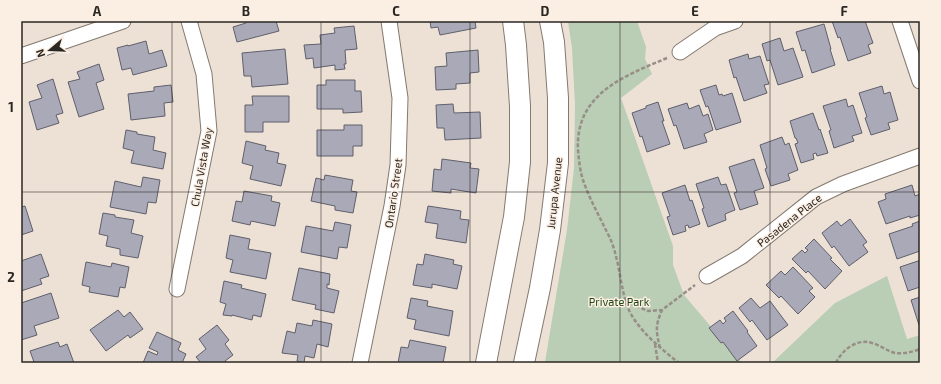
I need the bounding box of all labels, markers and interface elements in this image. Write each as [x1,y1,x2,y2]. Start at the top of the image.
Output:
text: A [93,3,102,19]
text: B [242,3,250,19]
text: C [392,3,400,19]
text: D [541,3,550,19]
text: E [691,3,699,19]
text: F [840,3,848,19]
north arrow [30,30,70,70]
text: N [33,47,48,59]
text: 1 [8,99,14,115]
street label: Chula Vista Way [188,126,214,208]
street label: Jurupa Avenue [544,156,564,230]
street label: Ontario Street [382,157,404,229]
street label: Pasadena Place [754,191,824,249]
text: 2 [7,269,15,285]
park label: Private Park [589,295,650,308]

